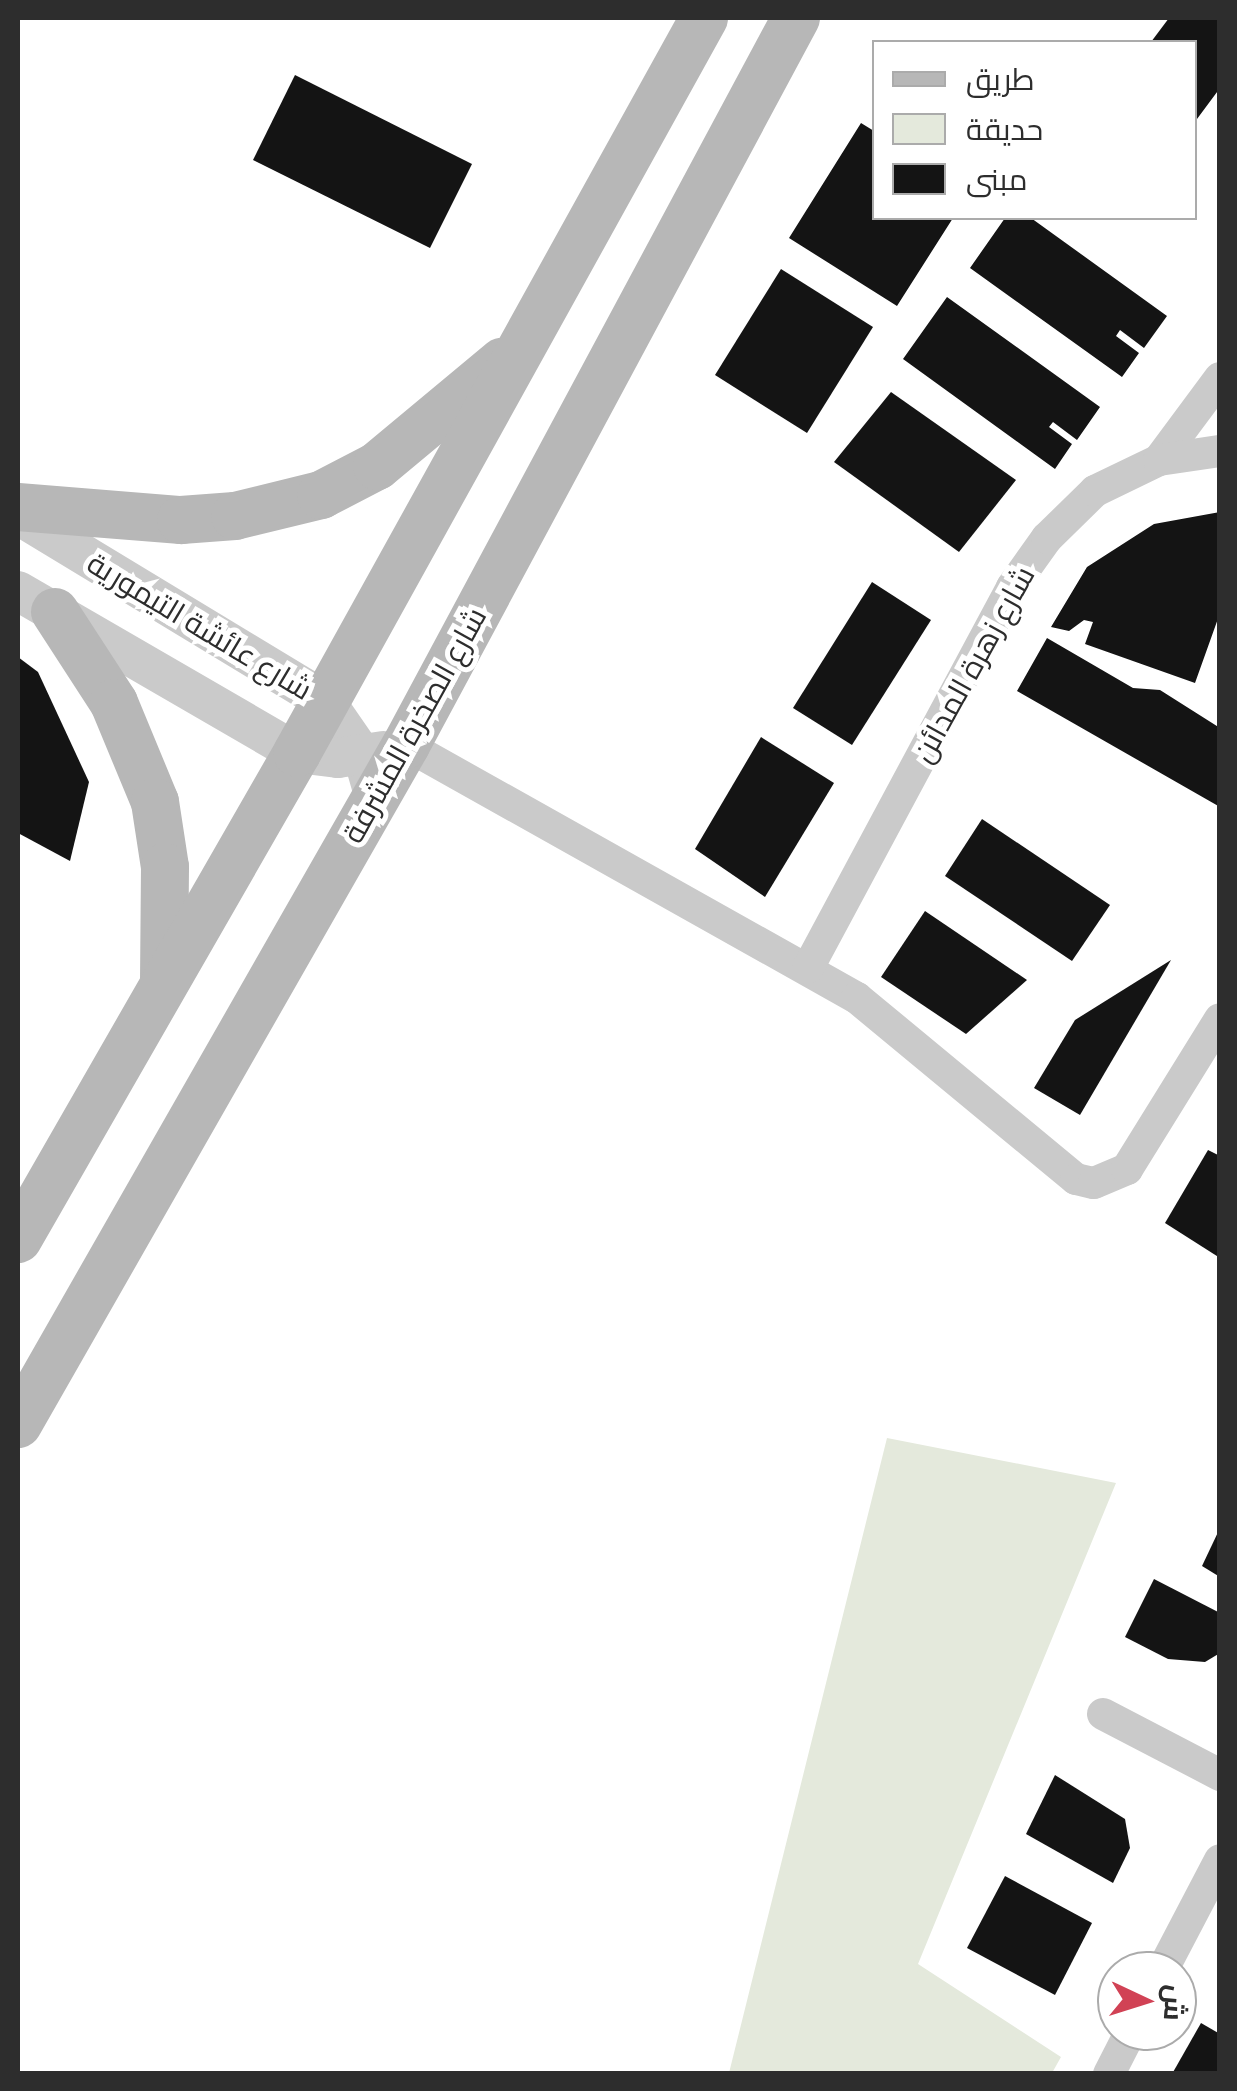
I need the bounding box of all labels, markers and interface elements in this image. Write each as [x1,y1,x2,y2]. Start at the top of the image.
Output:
legend [872,40,1197,220]
text: طريق [966,59,1035,98]
text: حديقة [966,109,1043,148]
text: مبنى [966,159,1027,198]
street label: شارع عائشة التيمورية [81,545,319,707]
street label: شارع زهرة المدائن [904,560,1042,768]
street label: شارع الصخرة المشرفة [334,601,494,849]
north arrow [1097,1951,1197,2051]
text: ش [1156,1984,1195,2022]

